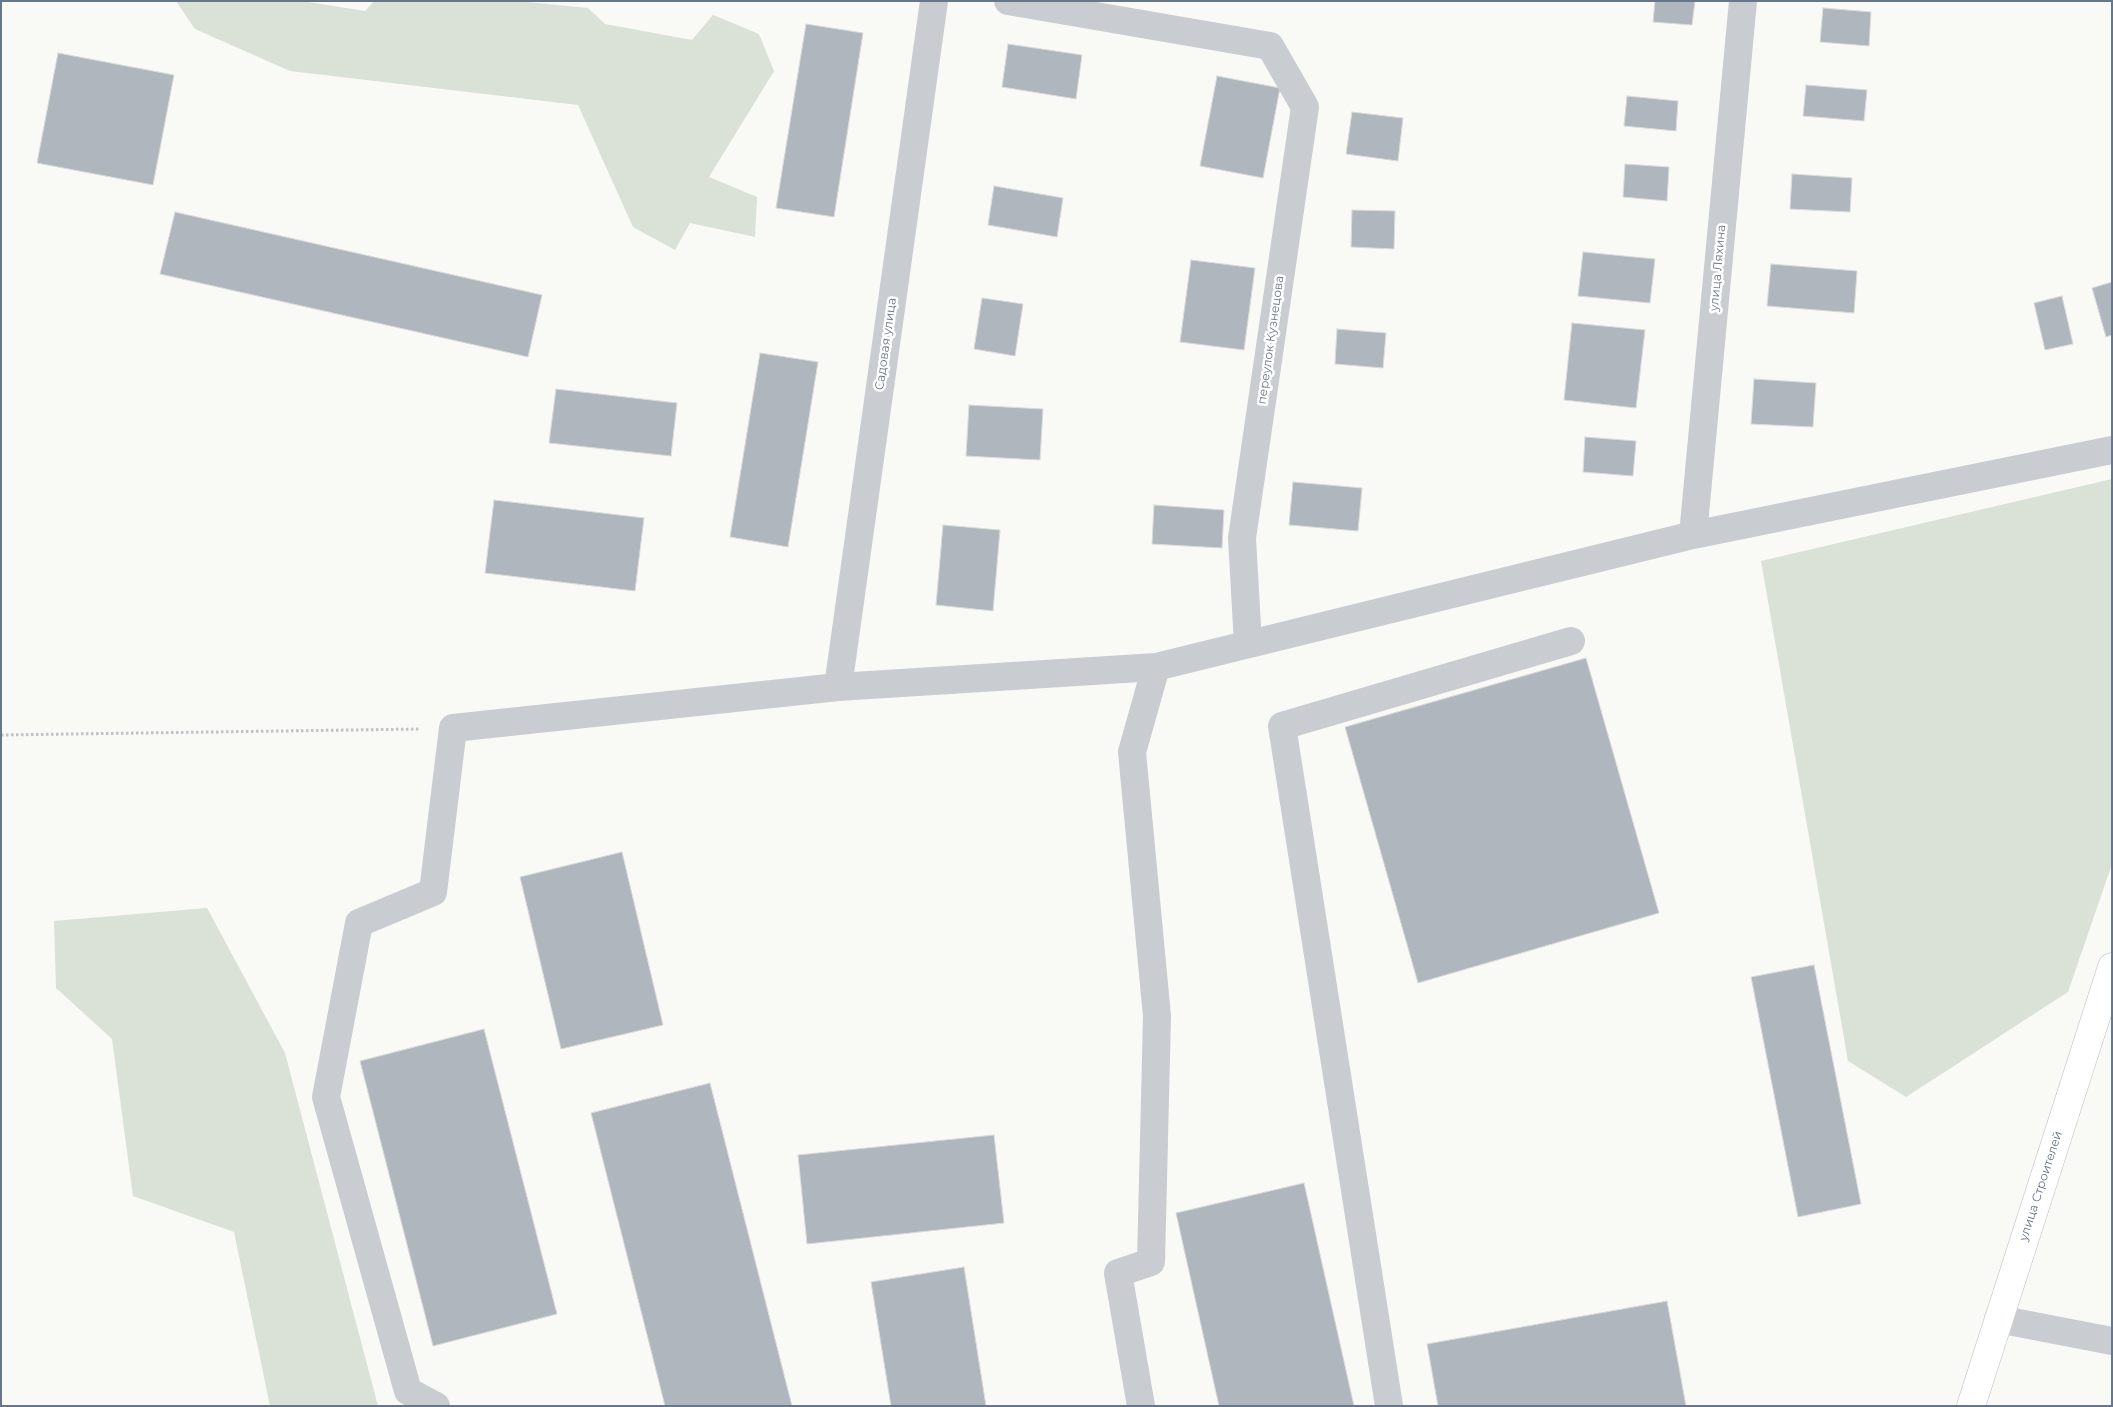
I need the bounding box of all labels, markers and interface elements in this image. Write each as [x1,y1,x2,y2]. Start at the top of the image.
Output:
street label: улица Ляхина [1707,224,1729,312]
street label: переулок Кузнецова [1255,275,1287,405]
street label: Садовая улица [872,297,900,391]
street label: улица Строителей [2016,1129,2066,1243]

